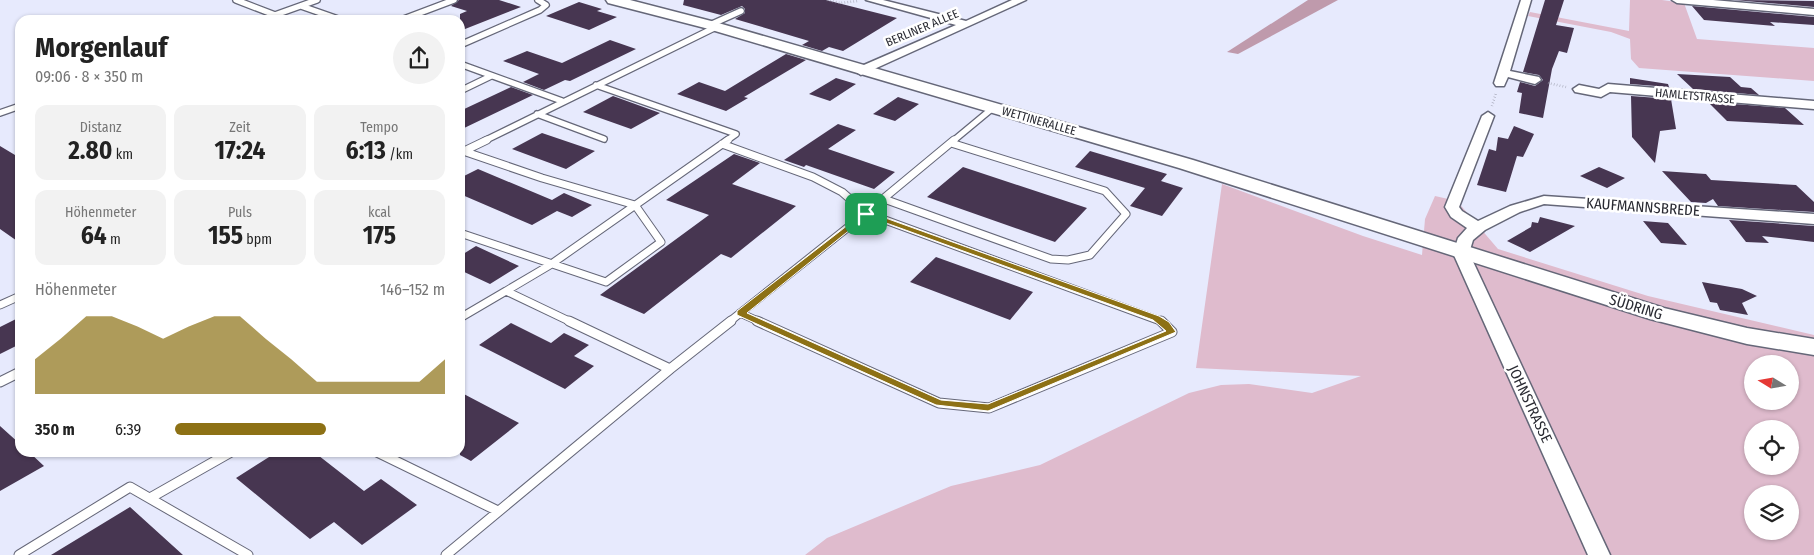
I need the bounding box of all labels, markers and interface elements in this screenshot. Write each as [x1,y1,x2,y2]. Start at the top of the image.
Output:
street label: BERLINER ALLEE [884,6,961,50]
text: Morgenlauf [35,31,167,64]
button: share [393,32,445,84]
text: 09:06 · 8 × 350 m [35,67,143,86]
street label: HAMLETSTRASSE [1655,86,1736,106]
street label: WETTINERALLEE [1000,104,1078,138]
text: Distanz [80,119,122,136]
text: Zeit [229,119,251,136]
text: Tempo [360,119,398,136]
text: 2.80 [68,136,112,166]
text: 17:24 [215,136,265,166]
text: 6:13 [346,136,386,166]
text: km [112,146,133,163]
text: /km [386,146,413,163]
pin [845,193,887,235]
street label: KAUFMANNSBREDE [1585,194,1701,220]
icon: arrive [852,200,880,228]
text: Höhenmeter [65,204,136,221]
text: Puls [228,204,252,221]
text: kcal [368,204,391,221]
text: 64 [81,221,107,251]
text: 155 [208,221,243,251]
text: 175 [363,221,396,251]
text: m [107,231,121,248]
text: bpm [243,231,272,248]
text: Höhenmeter [35,280,117,299]
text: 146–152 m [380,280,445,299]
street label: SÜDRING [1607,290,1665,324]
north arrow [1744,355,1799,410]
map controls [1744,355,1799,540]
street label: JOHNSTRASSE [1504,362,1556,446]
text: 350 m [35,420,75,439]
text: 6:39 [115,420,141,439]
button: locate [1744,420,1799,475]
button: layers [1744,485,1799,540]

